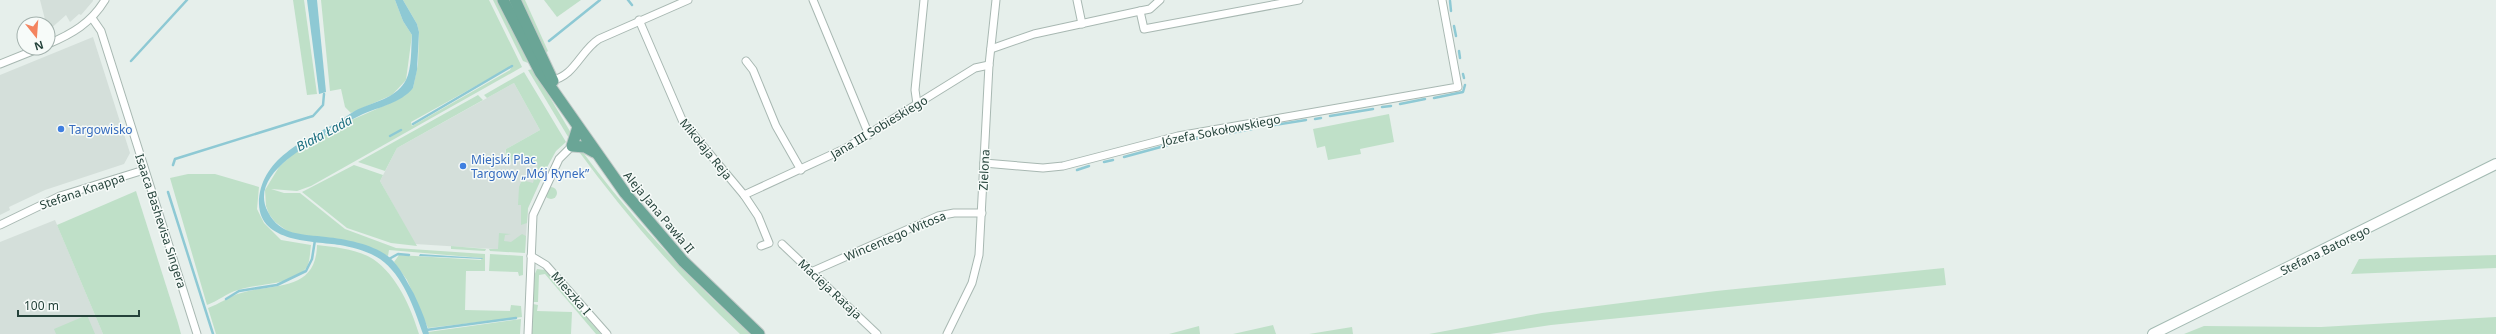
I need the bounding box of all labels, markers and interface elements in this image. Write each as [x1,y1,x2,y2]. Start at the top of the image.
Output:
north arrow [16,16,56,56]
text: N [33,38,46,55]
street label: Jana III Sobieskiego [826,91,931,163]
water label: Biała Łada [293,110,356,155]
street label: Józefa Sokołowskiego [1159,110,1282,150]
street label: Mikołaja Reja [676,115,736,183]
place label: Targowisko [69,121,133,138]
marker: Targowisko [56,124,66,134]
street label: Zielona [974,149,994,191]
place label: Miejski Plac Targowy „Mój Rynek” [471,151,590,182]
street label: Isaaca Bashevisa Singera [131,152,191,290]
marker: Miejski Plac Targowy „Mój Rynek” [458,161,468,171]
street label: Aleja Jana Pawła II [620,167,698,257]
street label: Stefana Knappa [37,168,127,214]
street label: Wincentego Witosa [842,207,948,265]
street label: Stefana Batorego [2277,221,2373,279]
street label: Macieja Rataja [794,255,866,323]
street label: Mieszka I [547,268,595,318]
scale bar [18,292,139,318]
text: 100 m [24,297,59,314]

